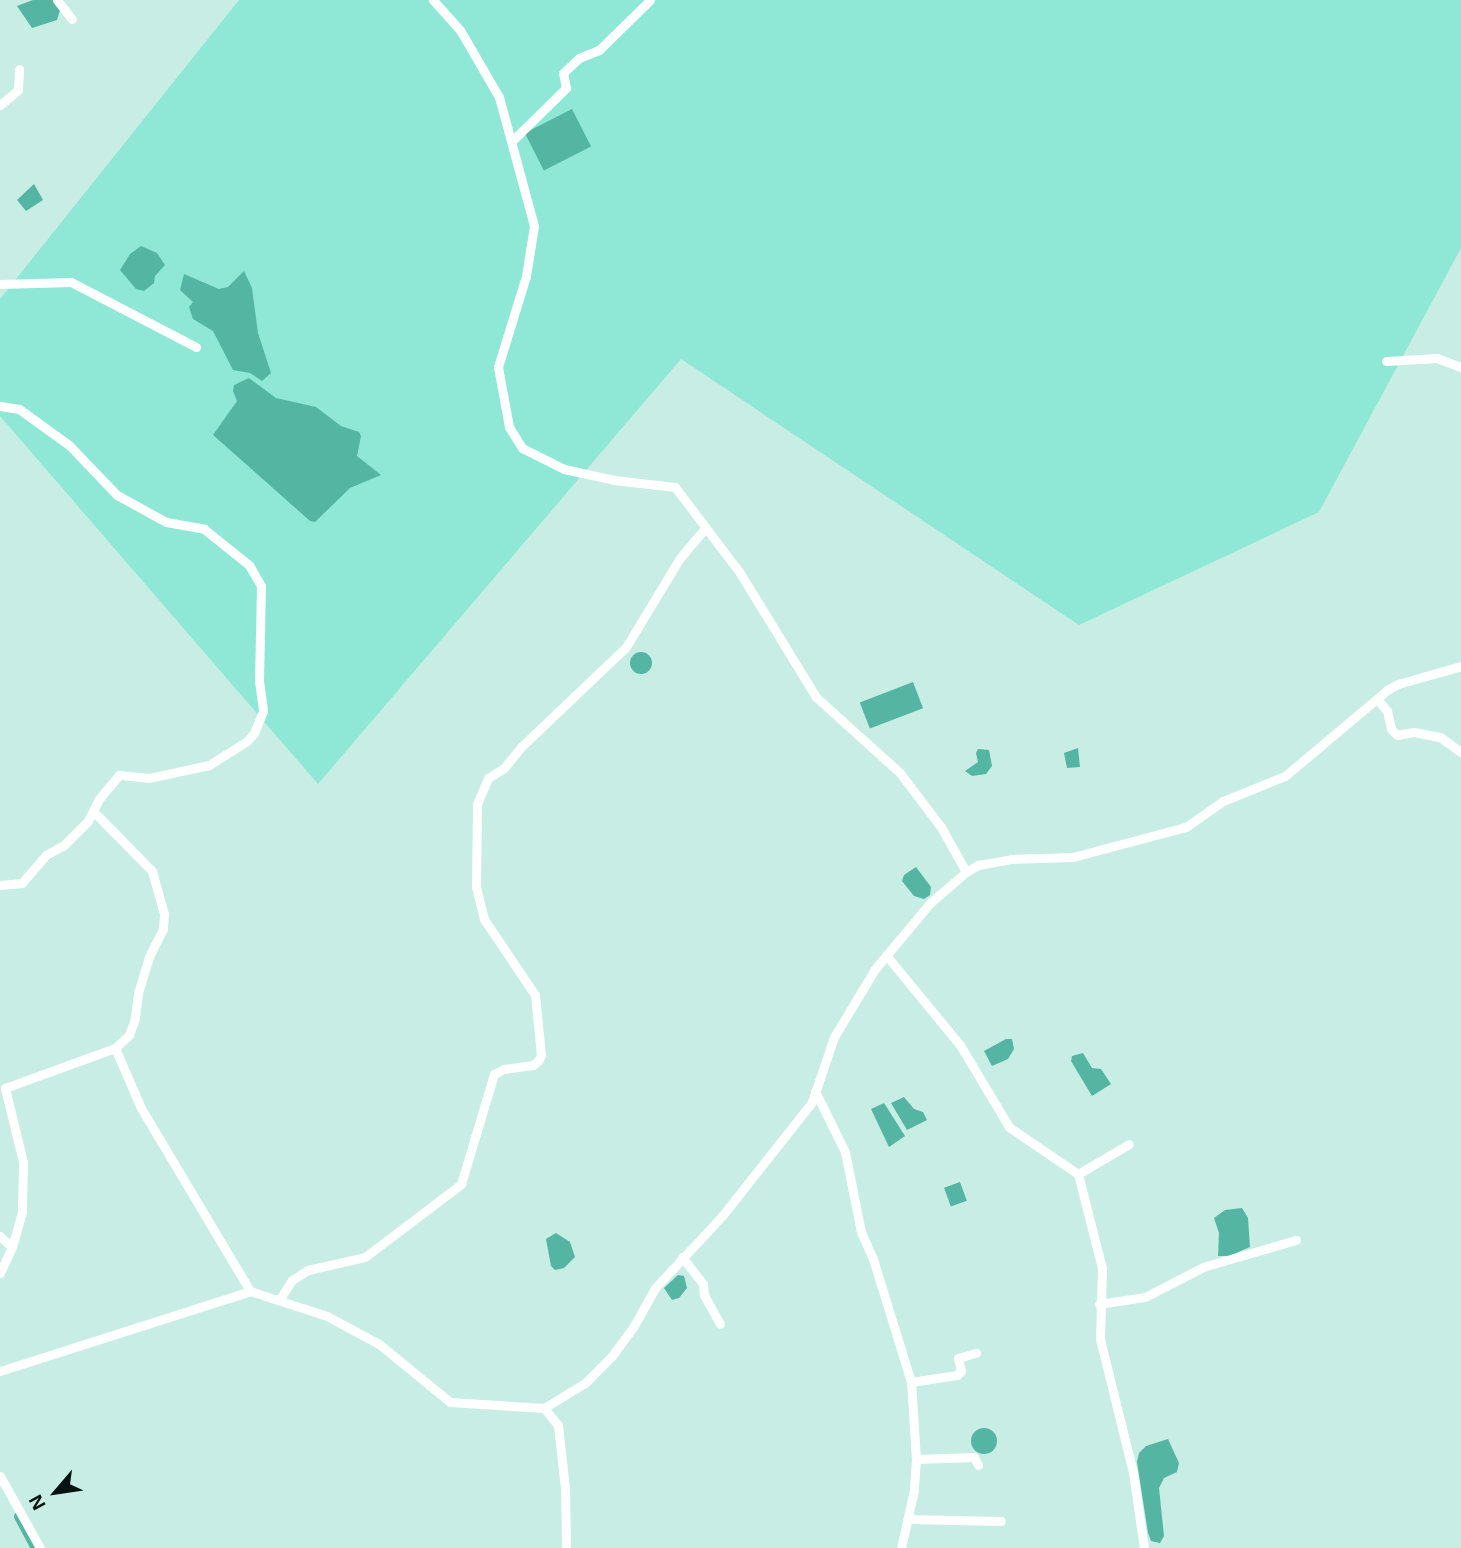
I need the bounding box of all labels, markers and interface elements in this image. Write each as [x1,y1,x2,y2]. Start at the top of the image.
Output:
north arrow [21,1457,91,1527]
text: N [25,1491,50,1514]

